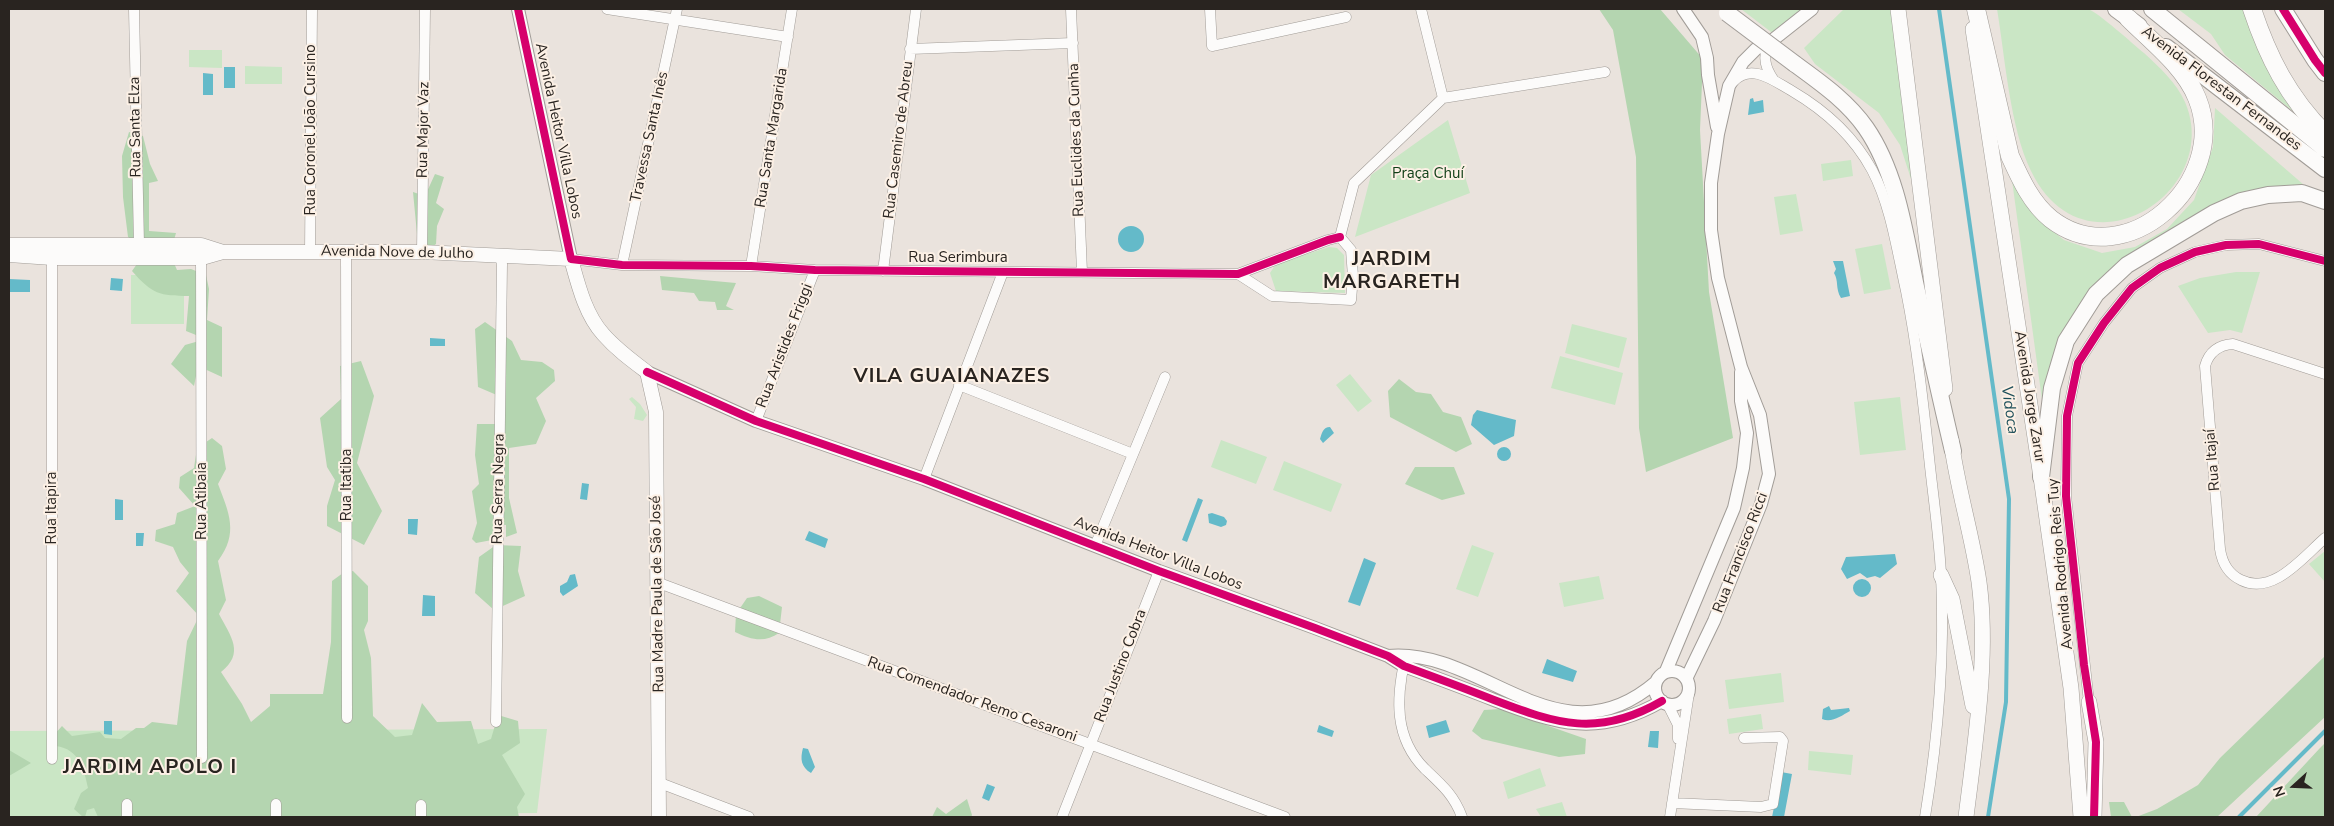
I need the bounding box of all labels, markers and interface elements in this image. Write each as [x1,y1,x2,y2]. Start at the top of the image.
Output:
street label: Avenida Florestan Fernandes [2137,23,2305,155]
street label: Avenida Heitor Villa Lobos [531,41,585,221]
street label: Rua Coronel João Cursino [302,44,320,216]
street label: Rua Casemiro de Abreu [880,60,918,220]
street label: Rua Euclides da Cunha [1065,63,1089,217]
street label: Rua Santa Margarida [752,67,792,209]
street label: Travessa Santa Inês [627,70,673,204]
street label: Rua Santa Elza [126,76,146,178]
street label: Rua Major Vaz [414,82,434,178]
park label: Praça Chuí [1392,165,1464,183]
street label: Avenida Nove de Julho [321,243,473,263]
district label: JARDIM MARGARETH [1322,248,1462,295]
street label: Rua Serimbura [908,249,1008,267]
street label: Rua Aristides Friggi [753,281,817,411]
street label: Avenida Jorge Zarur [2010,330,2048,464]
district label: VILA GUAIANAZES [852,365,1052,389]
water label: Vidoca [1996,385,2022,435]
street label: Rua Itajaí [2201,428,2225,492]
street label: Rua Serra Negra [489,433,509,545]
street label: Rua Itatiba [338,449,356,521]
street label: Rua Atibaia [193,462,211,540]
street label: Rua Itapira [43,472,61,544]
street label: Avenida Rodrigo Reis Tuy [2045,478,2077,650]
street label: Rua Francisco Ricci [1710,490,1772,616]
street label: Rua Madre Paula de São José [647,495,669,693]
street label: Avenida Heitor Villa Lobos [1071,513,1245,595]
street label: Rua Justino Cobra [1091,607,1151,725]
street label: Rua Comendador Remo Cesaroni [865,654,1079,746]
district label: JARDIM APOLO I [61,756,239,780]
north arrow [2269,761,2319,811]
text: N [2269,783,2290,799]

